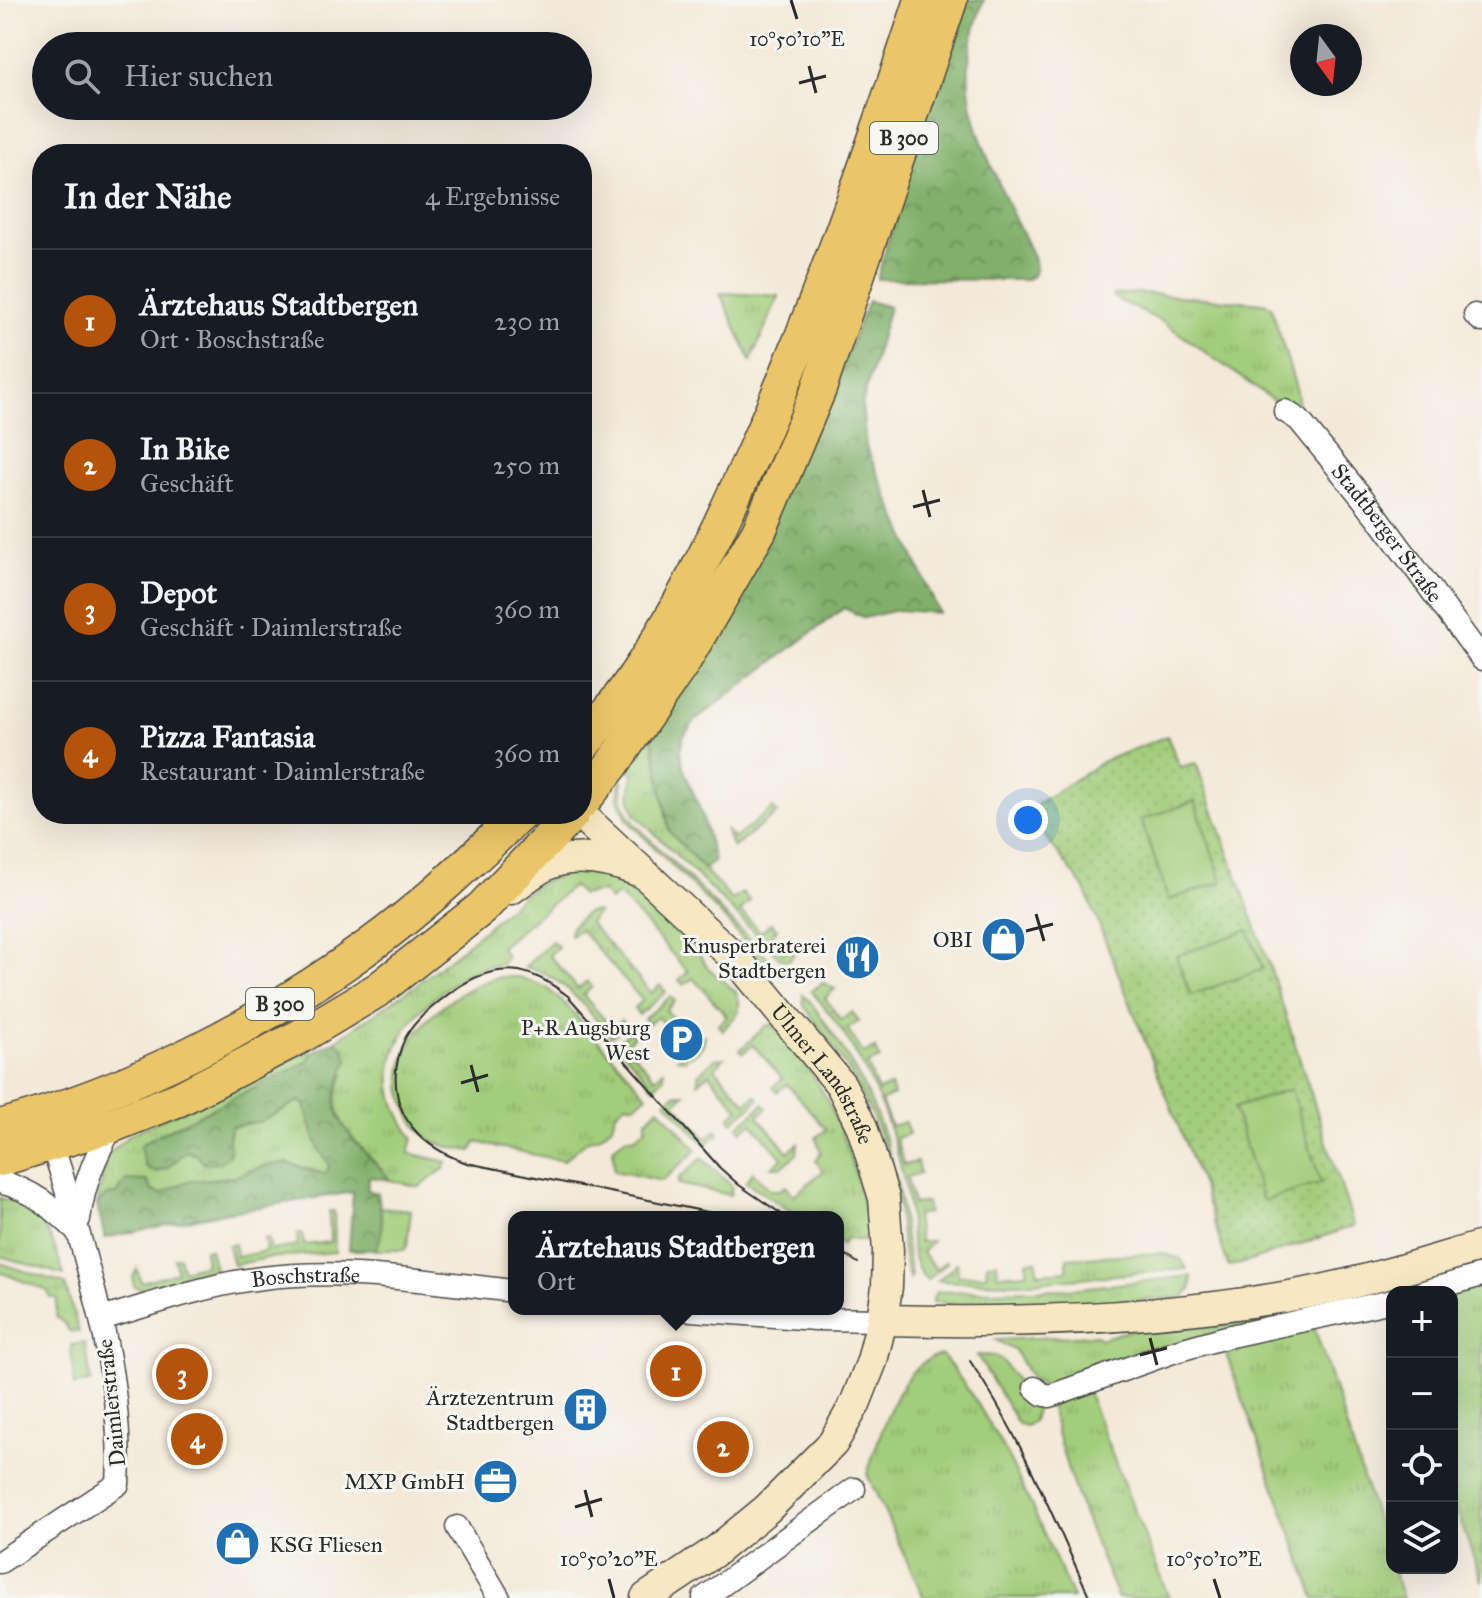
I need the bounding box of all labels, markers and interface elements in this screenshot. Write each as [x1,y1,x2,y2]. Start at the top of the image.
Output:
north arrow [1290,24,1362,96]
text: 10°50'10"E [749,27,845,51]
search box [32,32,592,120]
icon: search [60,54,104,98]
text: Hier suchen [124,58,273,94]
road number: B 300 [870,122,938,154]
text: In der Nähe [64,176,231,217]
text: 4 Ergebnisse [425,180,560,212]
text: Ärztehaus Stadtbergen [140,287,418,323]
text: 1 [85,305,95,337]
text: 230 m [494,305,560,337]
text: Ort · Boschstraße [140,323,325,355]
text: In Bike [140,431,230,467]
text: 2 [84,449,96,481]
text: 250 m [493,449,560,481]
street label: Stadtberger Straße [1326,458,1449,607]
text: Geschäft [140,467,234,499]
text: Depot [140,575,217,611]
text: 3 [85,593,95,625]
text: 360 m [494,593,560,625]
text: Geschäft · Daimlerstraße [140,611,402,643]
text: Pizza Fantasia [140,719,315,755]
text: 4 [83,737,97,769]
text: 360 m [494,737,560,769]
text: Restaurant · Daimlerstraße [140,755,425,787]
your location [1008,800,1048,840]
shop icon: OBI [980,915,1028,963]
place label: OBI [933,926,973,953]
place label: Knusperbraterei Stadtbergen [682,932,826,984]
restaurant icon: Knusperbraterei Stadtbergen [833,934,881,982]
road number: B 300 [246,988,314,1020]
street label: Ulmer Landstraße [765,998,880,1147]
place label: P+R Augsburg West [521,1014,651,1066]
parking icon: P+R Augsburg West [657,1016,705,1064]
popup [508,1211,844,1315]
text: Ärztehaus Stadtbergen [537,1229,815,1265]
street label: Boschstraße [249,1261,361,1293]
text: Ort [537,1265,576,1297]
map controls [1386,1286,1458,1574]
button: + [1386,1286,1458,1358]
street label: Daimlerstraße [91,1338,131,1468]
pin: 1 [650,1341,702,1401]
pin: 3 [156,1344,208,1404]
button: − [1386,1358,1458,1430]
place label: Ärztezentrum Stadtbergen [425,1384,555,1436]
building icon: Ärztezentrum Stadtbergen [561,1386,609,1434]
pin: 4 [171,1409,223,1469]
pin: 2 [697,1417,749,1477]
button: locate [1386,1430,1458,1502]
office icon: MXP GmbH [472,1457,520,1505]
place label: MXP GmbH [344,1468,465,1495]
button: layers [1386,1502,1458,1574]
shop icon: KSG Fliesen [214,1520,262,1568]
place label: KSG Fliesen [269,1531,383,1558]
text: 10°50'20"E [560,1547,658,1571]
text: 10°50'10"E [1166,1547,1262,1571]

